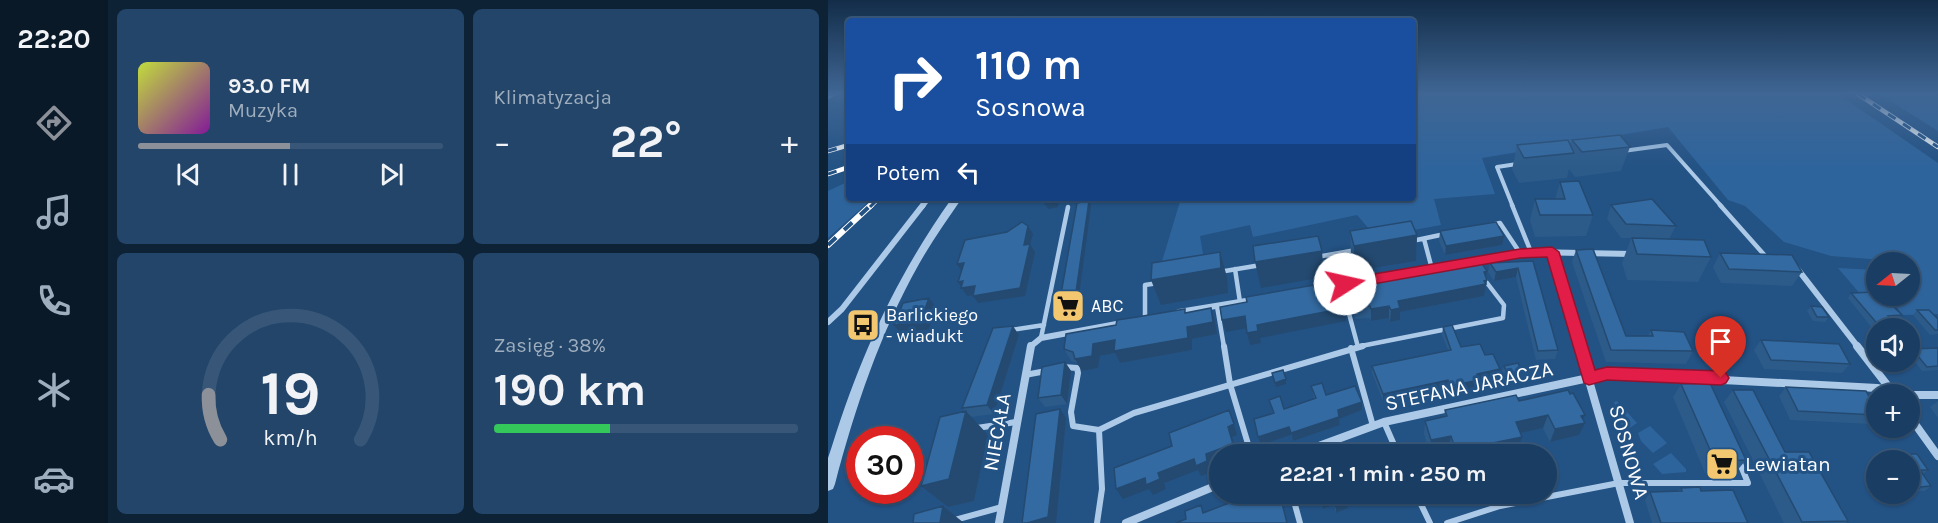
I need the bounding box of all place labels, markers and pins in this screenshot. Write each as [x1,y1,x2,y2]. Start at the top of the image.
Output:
supermarket icon: ABC [1050,288,1086,324]
place label: ABC [1091,295,1124,317]
place label: Barlickiego - wiadukt [886,304,978,347]
bus stop icon: Barlickiego - wiadukt [845,307,881,343]
pin [1695,316,1746,378]
supermarket icon: Lewiatan [1704,446,1740,482]
place label: Lewiatan [1745,452,1831,476]

